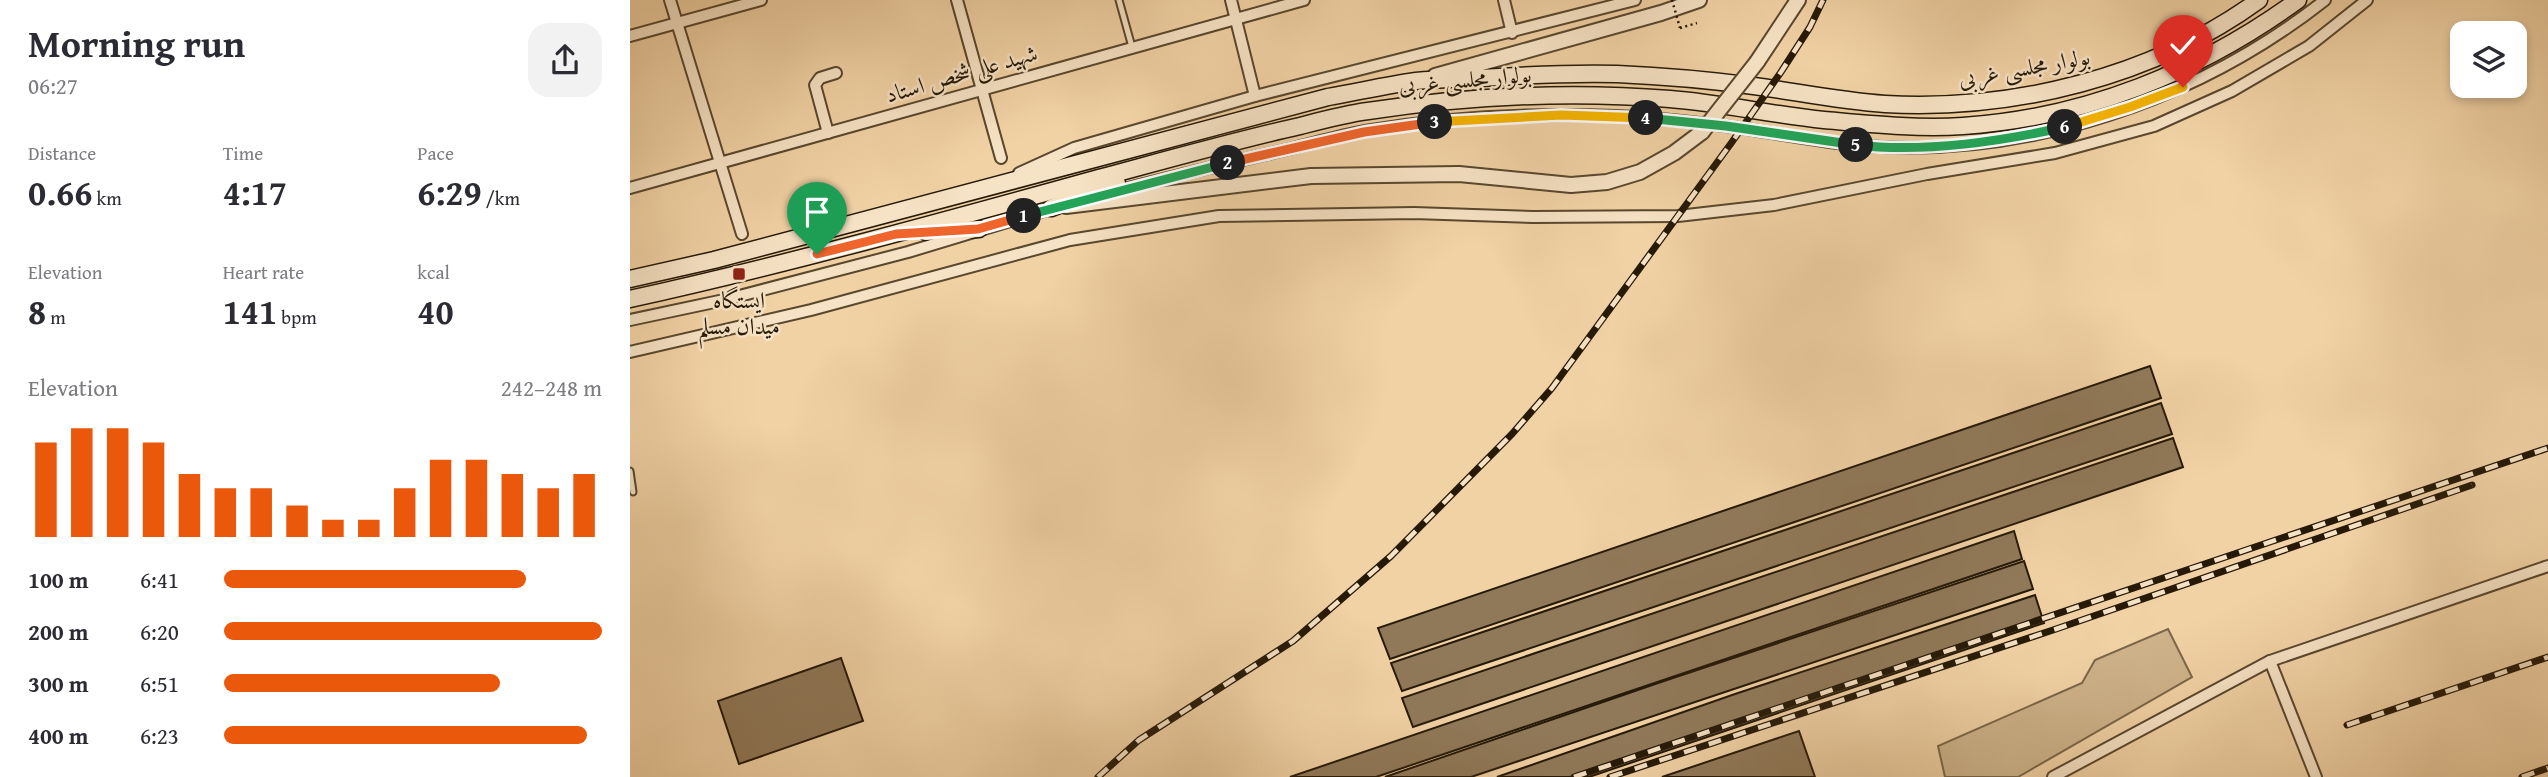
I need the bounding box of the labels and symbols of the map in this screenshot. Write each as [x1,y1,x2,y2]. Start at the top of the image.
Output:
pin [2153,15,2213,87]
street label: شهید علی شخص استاد [881,36,1042,112]
street label: بولوار مجلسی غربی [1955,39,2093,96]
street label: بولوار مجلسی غربی [1397,57,1533,102]
pin: 4 [1628,100,1664,136]
pin: 3 [1418,104,1452,140]
pin: 6 [2048,110,2082,144]
pin: 5 [1838,128,1874,162]
pin: 2 [1210,146,1246,180]
pin [787,182,847,254]
pin: 1 [1006,198,1042,234]
marker: ایستگاه میدان مسلم [731,266,747,282]
place label: ایستگاه میدان مسلم [698,283,780,349]

